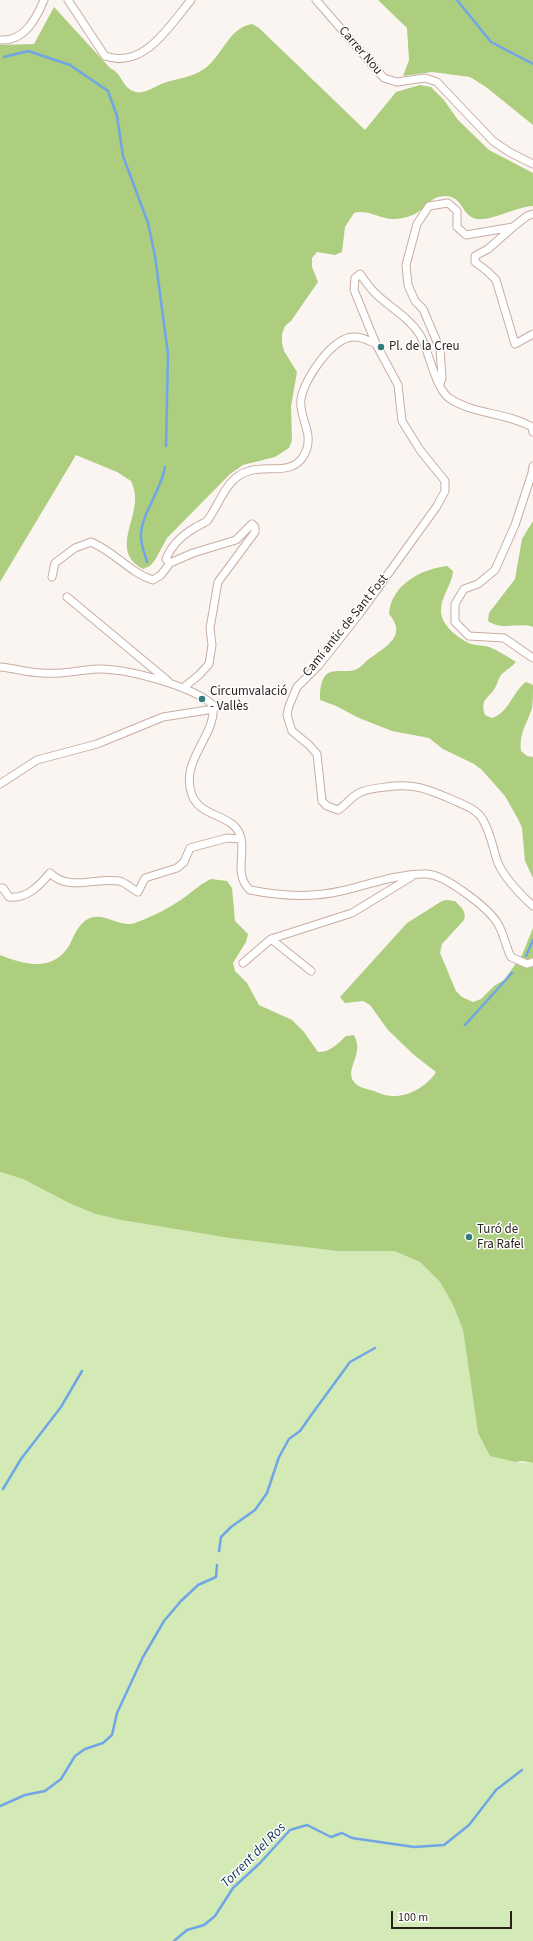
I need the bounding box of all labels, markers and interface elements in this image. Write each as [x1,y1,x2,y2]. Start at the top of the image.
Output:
street label: Carrer Nou [335,24,385,78]
place label: Pl. de la Creu [389,339,460,355]
marker: Pl. de la Creu [376,342,386,352]
street label: Camí antic de Sant Fost [300,572,392,680]
place label: Circumvalació - Vallès [210,684,287,715]
marker: Circumvalació - Vallès [197,694,207,704]
place label: Turó de Fra Rafel [477,1222,524,1253]
marker: Turó de Fra Rafel [464,1232,474,1242]
water label: Torrent del Ros [218,1820,290,1892]
scale bar [393,1903,514,1929]
text: 100 m [398,1909,428,1926]

